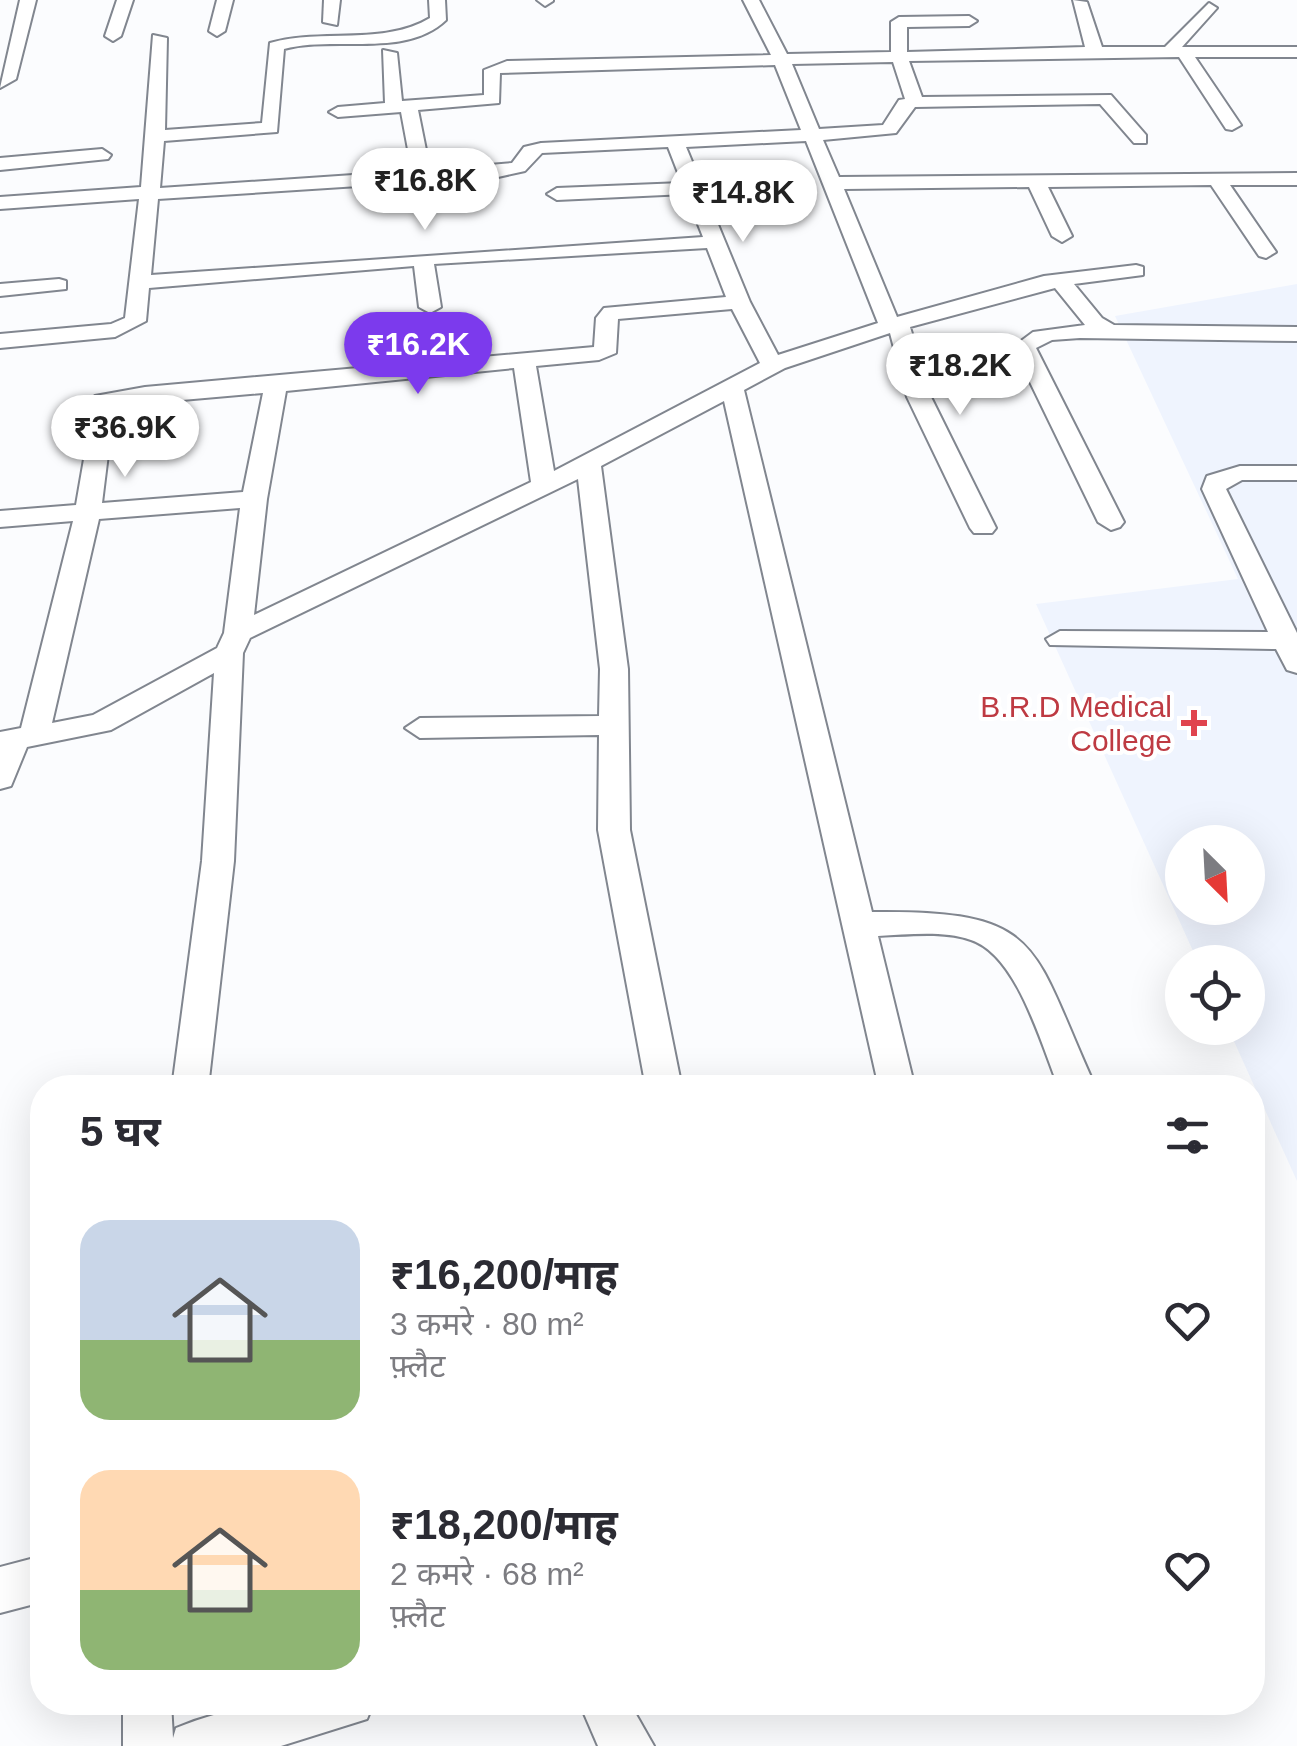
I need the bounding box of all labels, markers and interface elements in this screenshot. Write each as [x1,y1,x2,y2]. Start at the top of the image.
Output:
pin: ₹16.8K [344,148,506,233]
pin: ₹14.8K [662,160,824,245]
text: ₹16.8K [373,162,477,198]
text: ₹14.8K [691,174,795,210]
pin: ₹16.2K [337,312,499,397]
text: ₹16.2K [366,326,470,362]
pin: ₹18.2K [879,333,1041,418]
text: ₹18.2K [908,347,1012,383]
pin: ₹36.9K [44,395,206,480]
text: ₹36.9K [73,409,177,445]
place label: B.R.D Medical College [980,690,1172,757]
marker: B.R.D Medical College [1181,710,1207,736]
north arrow [1165,825,1265,925]
map controls [1165,825,1265,1045]
button: locate [1165,945,1265,1045]
text: 5 घर [80,1108,161,1155]
icon: filters [1160,1108,1215,1163]
text: ₹16,200/माह [390,1251,618,1298]
icon: home [160,1260,280,1380]
icon: heart [1160,1293,1215,1348]
text: 3 कमरे · 80 m² [390,1306,584,1342]
text: फ़्लैट [390,1348,445,1384]
text: ₹18,200/माह [390,1501,618,1548]
icon: home [160,1510,280,1630]
icon: heart [1160,1543,1215,1598]
text: 2 कमरे · 68 m² [390,1556,584,1592]
text: फ़्लैट [390,1598,445,1634]

